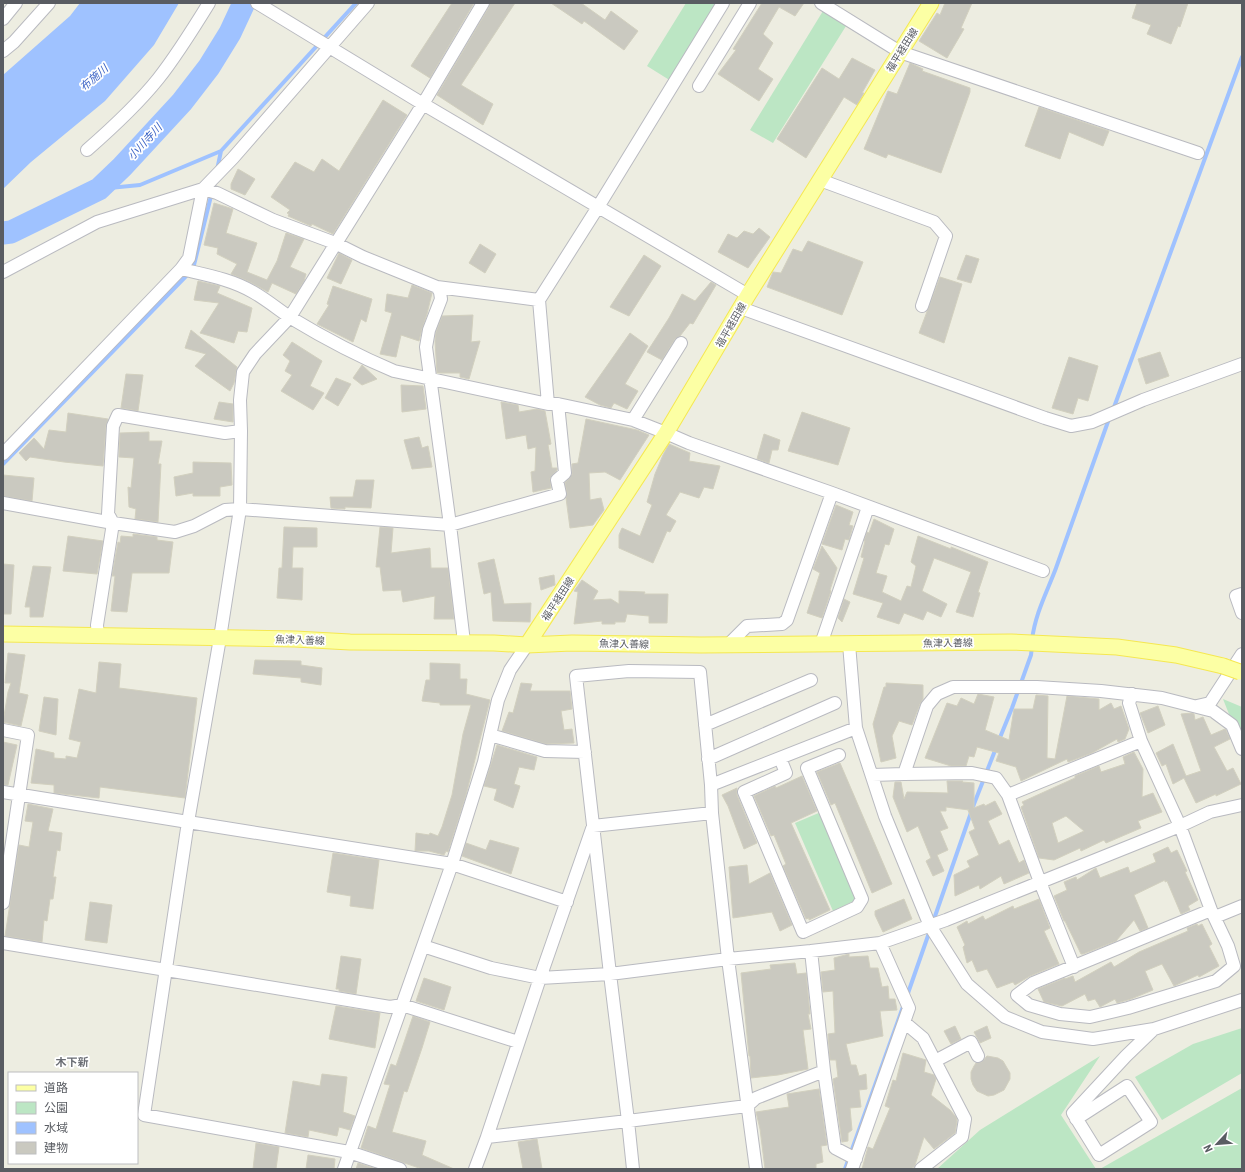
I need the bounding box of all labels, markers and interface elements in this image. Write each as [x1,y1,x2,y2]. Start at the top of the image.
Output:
street label: 福平経田線 [884,26,920,74]
water label: 布施川 [77,62,111,94]
water label: 小川寺川 [125,121,165,163]
street label: 福平経田線 [714,301,748,349]
street label: 福平経田線 [540,575,576,623]
street label: 魚津入善線 [275,634,325,646]
street label: 魚津入善線 [923,637,973,649]
street label: 魚津入善線 [599,638,649,650]
district label: 木下新 [56,1056,89,1069]
legend [8,1072,138,1164]
text: 道路 [44,1081,68,1095]
text: 公園 [44,1101,68,1115]
text: 水域 [44,1121,68,1135]
north arrow [1197,1124,1237,1164]
text: 建物 [44,1141,68,1155]
text: N [1201,1142,1216,1154]

